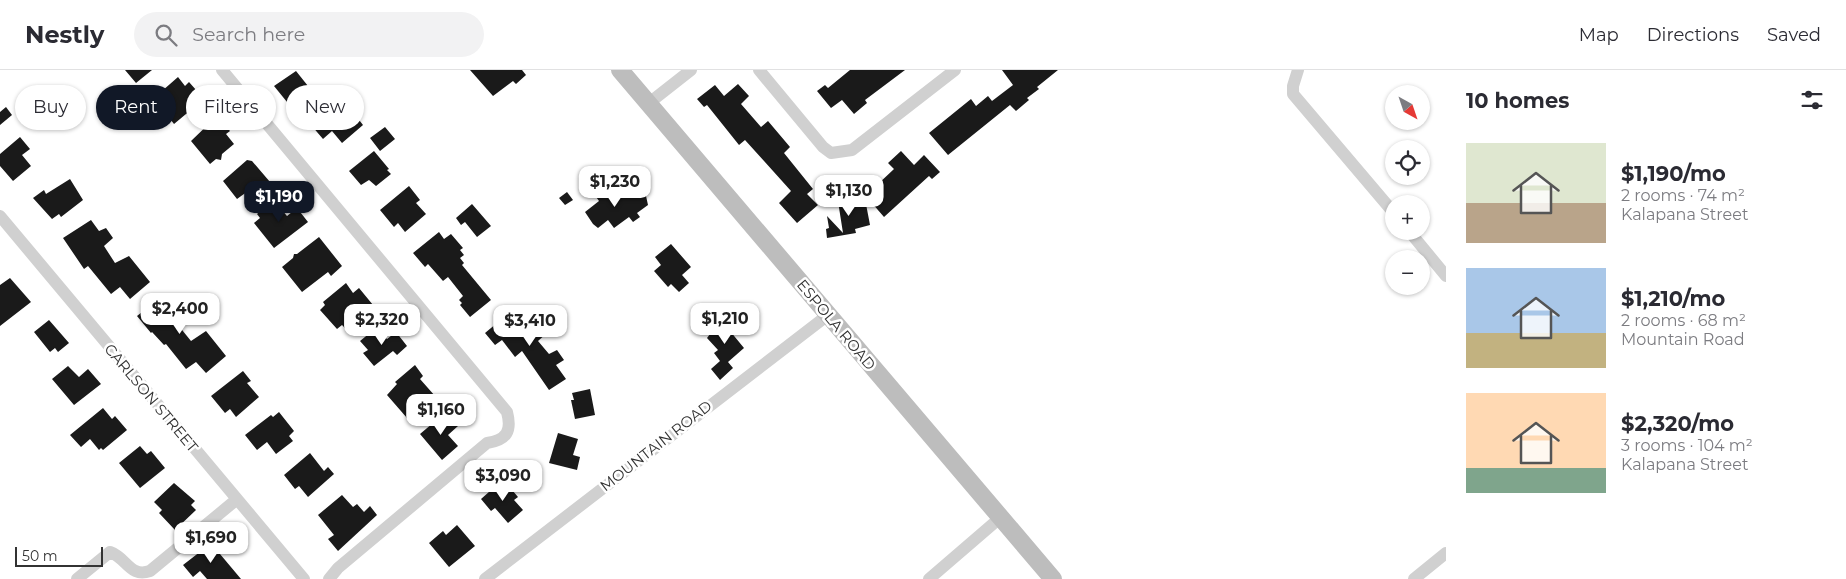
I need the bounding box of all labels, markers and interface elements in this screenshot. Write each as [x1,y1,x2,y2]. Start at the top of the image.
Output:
search box [134,12,484,57]
text: Nestly [25,20,104,49]
icon: search [152,21,180,49]
text: Search here [192,23,305,46]
text: Map [1579,24,1619,46]
text: Directions [1647,24,1739,46]
text: Saved [1767,24,1821,46]
chip: Buy [15,85,86,130]
chip: Rent [96,85,176,130]
chip: Filters [186,85,276,130]
chip: New [286,85,364,130]
north arrow [1385,85,1430,130]
map controls [1385,85,1430,295]
icon: filters [1798,86,1826,114]
text: 10 homes [1466,88,1569,113]
button: locate [1385,140,1430,185]
text: $1,190/mo [1621,161,1726,186]
icon: home [1506,163,1566,223]
pin: $1,230 [574,166,656,208]
text: $1,230 [590,172,640,191]
pin: $1,130 [808,174,890,217]
pin: $1,190 [238,180,320,223]
text: $1,130 [826,181,872,200]
text: 2 rooms · 74 m² [1621,186,1745,205]
text: $1,190 [255,187,303,206]
button: + [1385,195,1430,240]
text: Kalapana Street [1621,205,1748,224]
button: − [1385,250,1430,295]
street label: ESPOLA ROAD [793,275,880,374]
text: $1,210/mo [1621,286,1725,311]
icon: home [1506,288,1566,348]
pin: $2,400 [139,292,221,335]
text: $2,400 [152,299,208,318]
pin: $1,210 [684,302,766,345]
pin: $2,320 [341,304,423,346]
pin: $3,410 [489,304,571,347]
text: $1,210 [701,309,749,328]
text: $2,320 [355,310,409,329]
text: $3,410 [504,311,556,330]
text: 2 rooms · 68 m² [1621,311,1746,330]
text: Mountain Road [1621,330,1745,349]
street label: CARLSON STREET [100,340,203,456]
pin: $1,160 [400,394,482,436]
street label: MOUNTAIN ROAD [596,396,715,495]
text: $1,160 [417,400,465,419]
text: $2,320/mo [1621,411,1734,436]
icon: home [1506,413,1566,473]
text: 3 rooms · 104 m² [1621,436,1753,455]
text: Kalapana Street [1621,455,1748,474]
pin: $3,090 [462,460,544,502]
text: $3,090 [475,466,531,485]
pin: $1,690 [170,522,252,564]
text: $1,690 [185,528,237,547]
scale bar [15,544,102,567]
text: 50 m [22,547,58,565]

